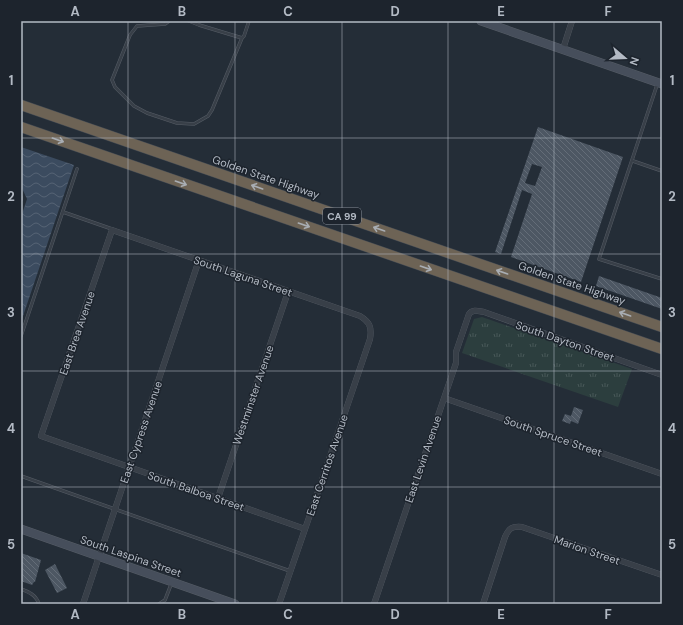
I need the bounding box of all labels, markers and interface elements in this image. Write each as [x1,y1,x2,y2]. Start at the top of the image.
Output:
text: A [70,3,80,20]
text: B [178,3,186,20]
text: C [283,3,293,20]
text: D [390,3,400,20]
text: E [497,3,505,20]
text: F [604,3,612,20]
north arrow [605,38,645,78]
text: N [627,55,642,67]
text: 1 [9,72,13,89]
text: 1 [670,72,674,89]
one-way arrow [51,137,63,145]
street label: Golden State Highway [211,152,321,202]
one-way arrow [174,179,186,187]
one-way arrow [251,182,263,190]
text: 2 [7,188,15,205]
text: 2 [668,188,676,205]
road number: CA 99 [323,208,361,224]
one-way arrow [297,222,309,230]
one-way arrow [373,225,386,232]
street label: South Laguna Street [192,253,294,299]
street label: Golden State Highway [517,258,627,308]
one-way arrow [420,264,432,272]
one-way arrow [497,267,509,275]
street label: East Brea Avenue [56,289,98,377]
text: 3 [7,304,15,321]
text: 3 [668,304,676,321]
one-way arrow [619,310,632,317]
street label: South Dayton Street [514,318,616,364]
street label: Westminster Avenue [229,343,277,447]
street label: East Cypress Avenue [117,379,165,485]
street label: East Cerritos Avenue [303,413,351,517]
street label: South Spruce Street [502,413,604,459]
street label: East Levin Avenue [402,414,444,504]
text: 4 [7,420,15,437]
text: 4 [668,420,676,437]
street label: South Balboa Street [146,468,246,514]
street label: South Laspina Street [79,532,183,580]
street label: Marion Street [552,532,622,568]
text: 5 [7,536,15,553]
text: 5 [668,536,676,553]
text: A [70,606,80,623]
text: B [178,606,186,623]
text: C [283,606,293,623]
text: D [390,606,400,623]
text: E [497,606,505,623]
text: F [604,606,612,623]

